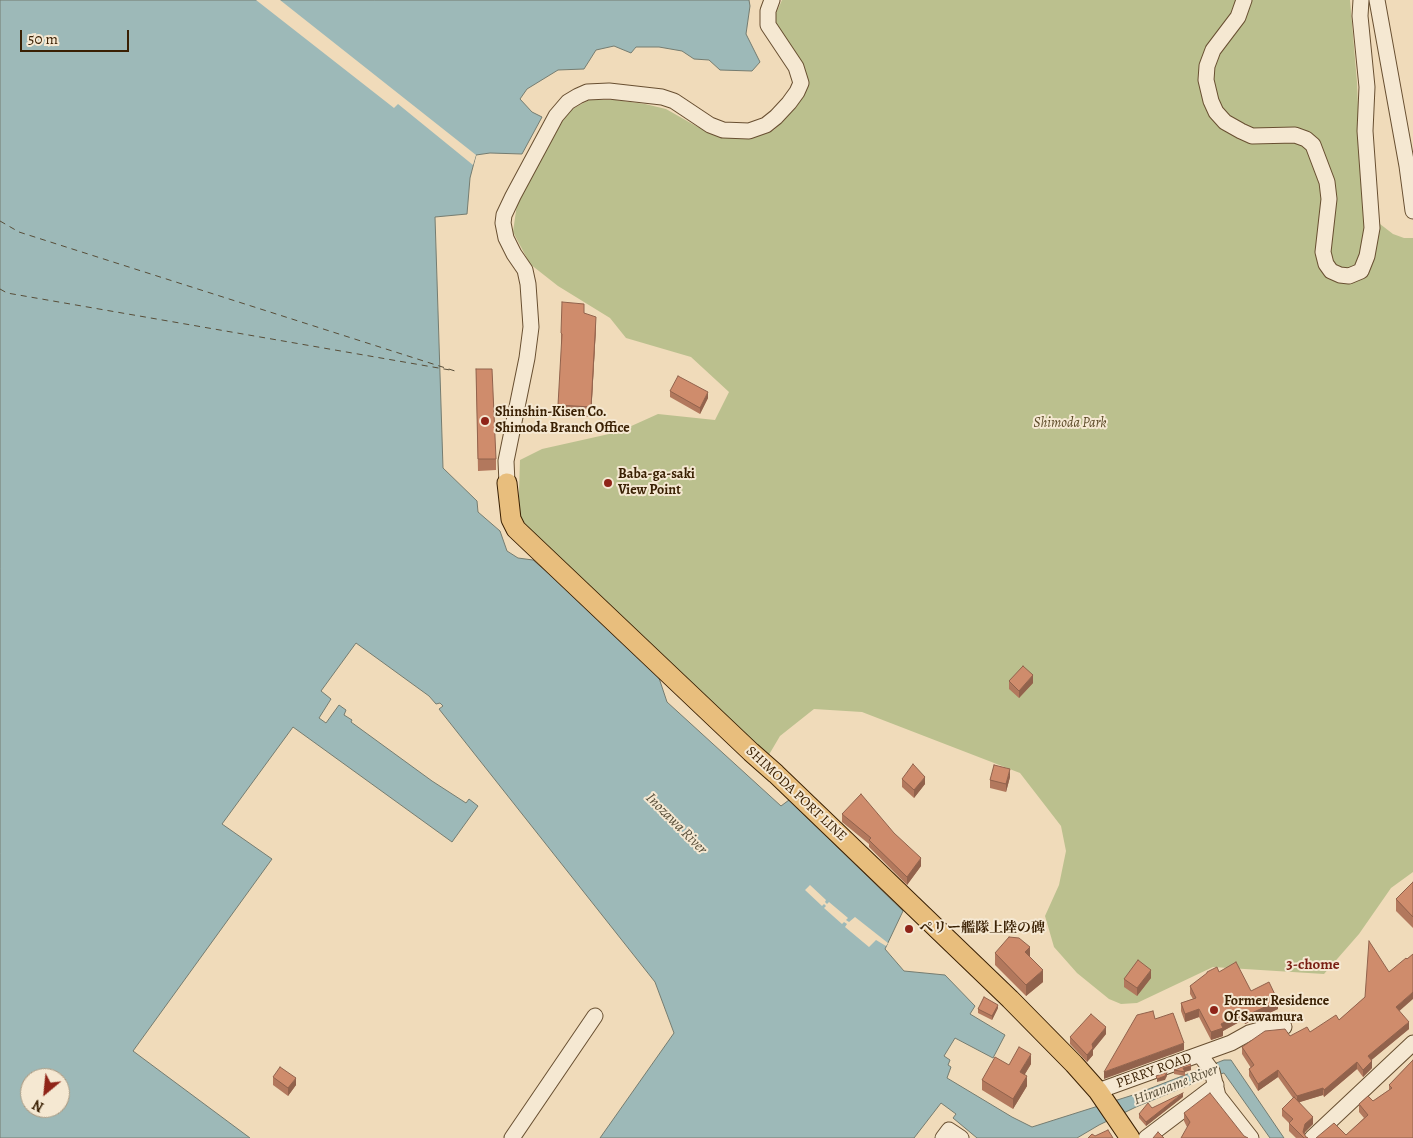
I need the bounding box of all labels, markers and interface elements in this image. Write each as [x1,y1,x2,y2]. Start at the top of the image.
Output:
scale bar [22,20,131,52]
text: 50 m [28,29,58,49]
place label: Shinshin-Kisen Co. Shimoda Branch Office [495,405,630,438]
marker: Shinshin-Kisen Co. Shimoda Branch Office [479,415,491,427]
park label: Shimoda Park [1033,416,1107,432]
place label: Baba-ga-saki View Point [618,467,695,500]
marker: Baba-ga-saki View Point [602,477,614,489]
street label: SHIMODA PORT LINE [742,743,850,845]
water label: Inozawa River [642,790,710,858]
place label: ペリー艦隊上陸の碑 [919,921,1045,937]
marker: ペリー艦隊上陸の碑 [903,923,915,935]
district label: 3-chome [1286,956,1340,974]
place label: Former Residence Of Sawamura [1224,994,1329,1026]
marker: Former Residence Of Sawamura [1208,1004,1220,1016]
street label: PERRY ROAD [1114,1050,1194,1092]
water label: Hiraname River [1131,1061,1221,1109]
north arrow [20,1068,70,1118]
text: N [29,1095,47,1117]

